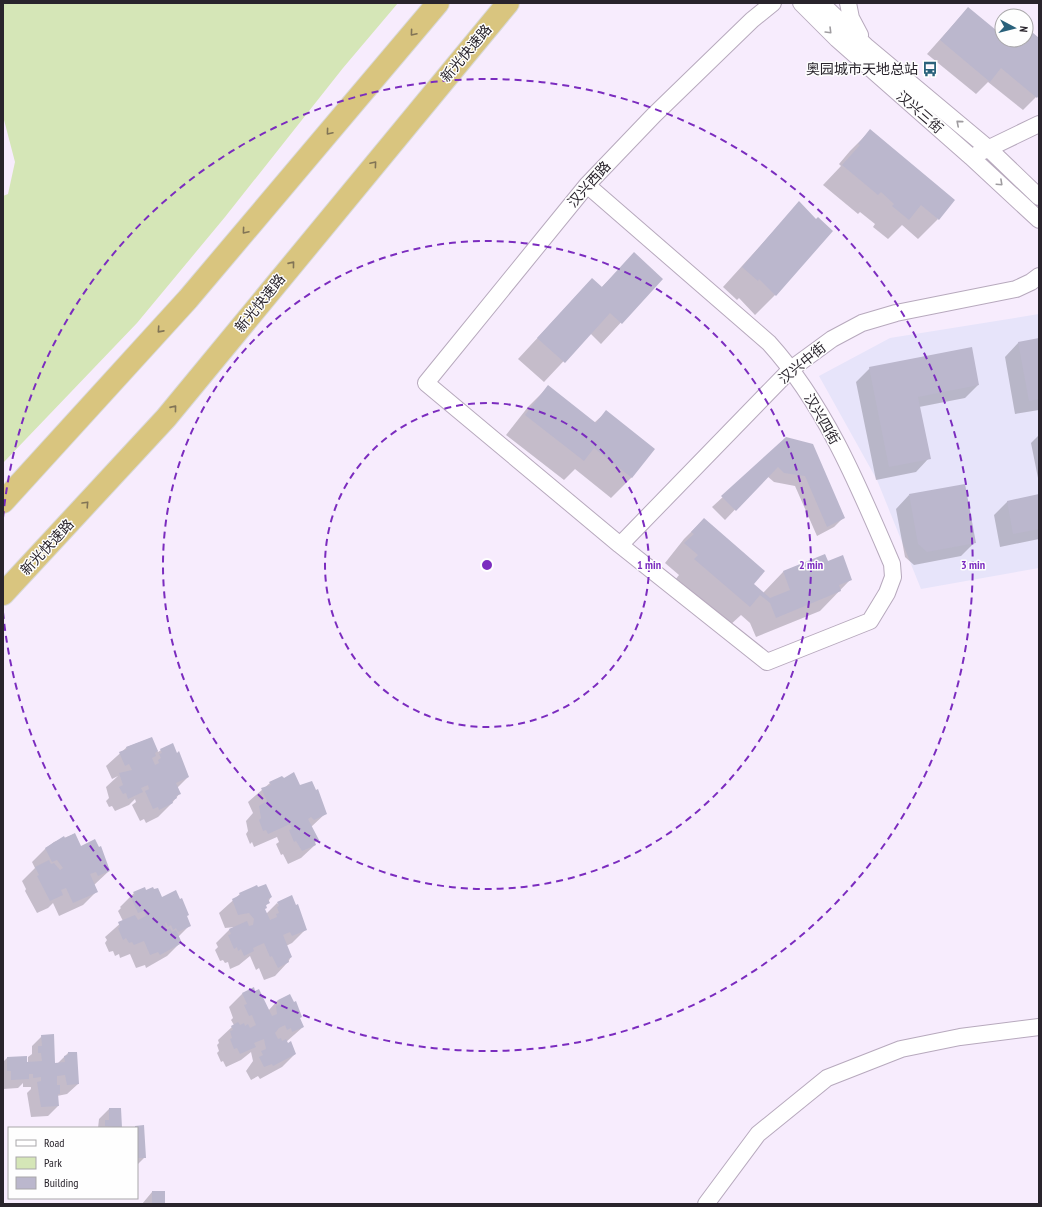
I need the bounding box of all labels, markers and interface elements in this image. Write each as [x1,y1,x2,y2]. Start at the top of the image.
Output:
north arrow [994,8,1034,48]
street label: 新光快速路 [437,20,495,86]
text: N [1017,25,1031,33]
one-way arrow [824,26,832,34]
one-way arrow [411,28,418,35]
place label: 奥园城市天地总站 [806,60,918,78]
bus stop icon: 奥园城市天地总站 [921,60,939,78]
street label: 汉兴三街 [893,87,947,137]
one-way arrow [956,121,964,128]
one-way arrow [327,127,334,135]
street label: 汉兴西路 [564,157,614,211]
one-way arrow [370,161,377,168]
one-way arrow [995,178,1002,185]
one-way arrow [243,227,250,234]
one-way arrow [287,261,294,269]
street label: 新光快速路 [231,270,289,336]
one-way arrow [158,325,165,332]
street label: 汉兴中街 [775,338,829,388]
street label: 汉兴四街 [800,390,844,448]
one-way arrow [169,405,176,412]
one-way arrow [82,501,89,509]
street label: 新光快速路 [17,515,77,579]
text: 1 min [637,557,661,572]
text: 2 min [799,557,823,572]
text: 3 min [961,557,985,572]
centre of rings [480,558,494,572]
legend [8,1127,138,1199]
text: Road [44,1135,64,1150]
text: Park [44,1155,62,1170]
text: Building [44,1175,79,1190]

